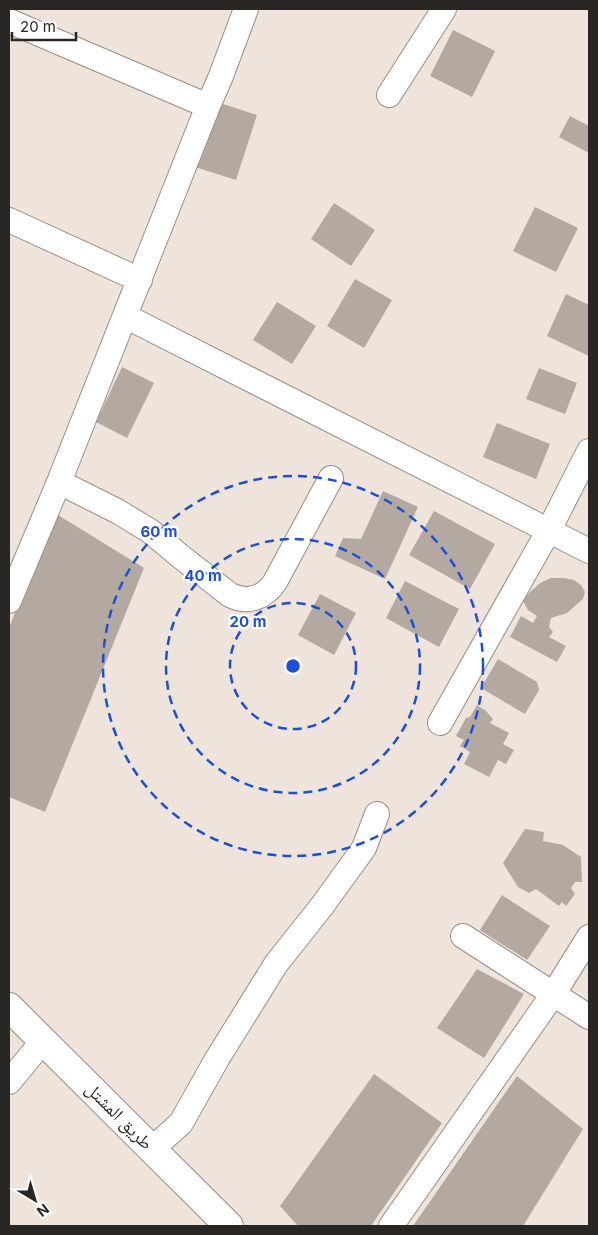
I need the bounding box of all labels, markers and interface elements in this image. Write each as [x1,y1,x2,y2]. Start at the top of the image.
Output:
scale bar [12,10,76,42]
text: 20 m [20,17,56,36]
text: 60 m [140,522,178,541]
text: 40 m [184,566,222,585]
text: 20 m [230,612,266,631]
centre of rings [284,657,302,675]
street label: طريق المشتل [81,1078,157,1154]
north arrow [10,1175,60,1225]
text: N [34,1201,53,1221]

